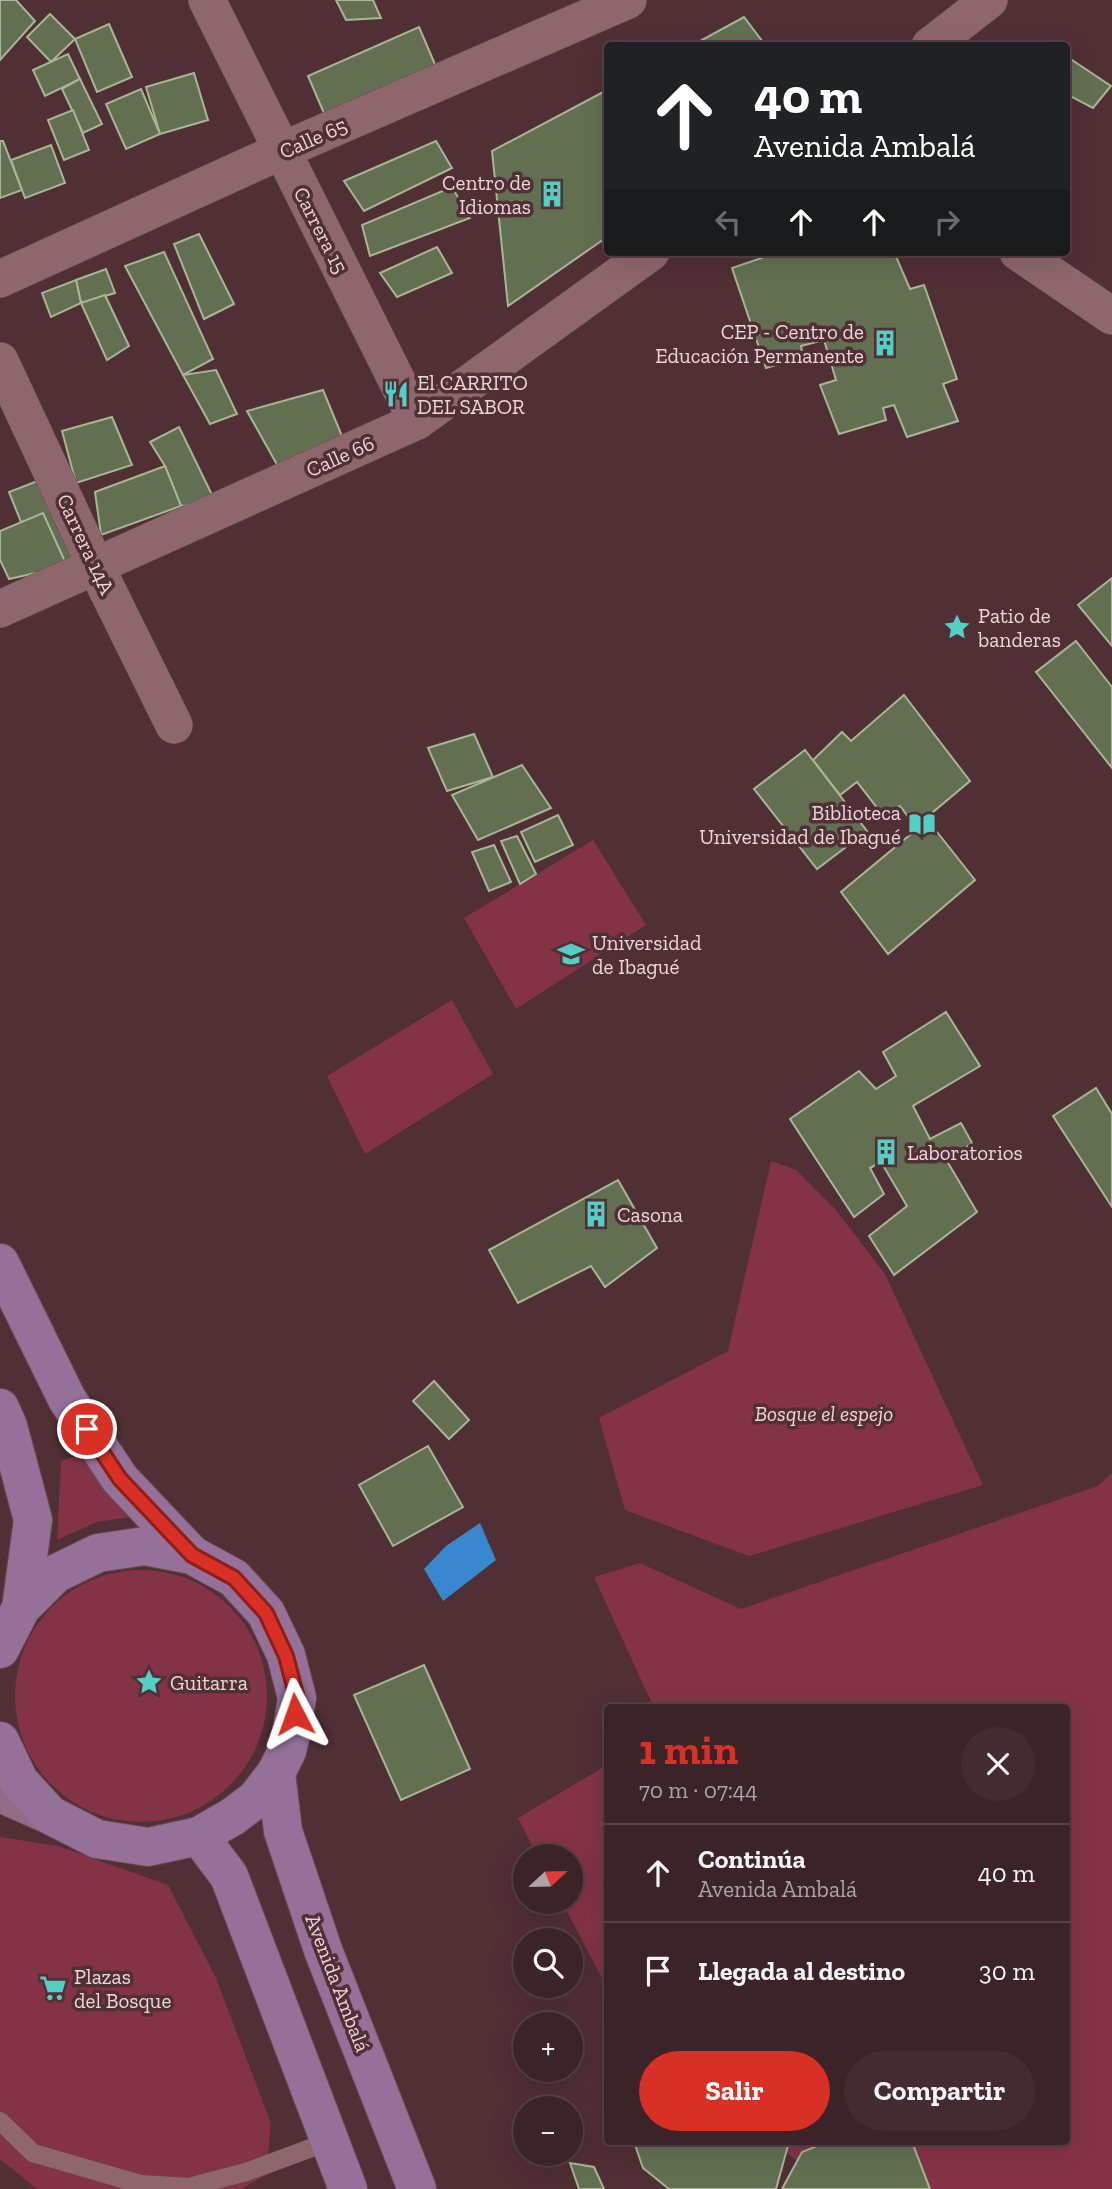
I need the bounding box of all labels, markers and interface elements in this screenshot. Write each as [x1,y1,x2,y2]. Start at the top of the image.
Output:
text: 40 m [754,67,862,126]
icon: ahead [639,70,730,161]
street label: Calle 65 [275,112,351,164]
text: Avenida Ambalá [754,127,976,165]
place label: Centro de Idiomas [442,170,531,219]
building icon: Centro de Idiomas [537,179,567,209]
street label: Carrera 15 [289,183,353,277]
icon: left [709,203,747,241]
icon: ahead [782,203,820,241]
icon: ahead [855,203,893,241]
icon: right [928,203,966,241]
place label: CEP - Centro de Educación Permanente [655,319,864,368]
building icon: CEP - Centro de Educación Permanente [870,328,900,358]
place label: El CARRITO DEL SABOR [417,370,528,419]
restaurant icon: El CARRITO DEL SABOR [381,379,411,409]
street label: Calle 66 [302,430,378,482]
street label: Carrera 14A [52,490,120,599]
place label: Patio de banderas [977,603,1061,652]
place icon: Patio de banderas [942,612,972,642]
place label: Biblioteca Universidad de Ibagué [699,800,901,849]
library icon: Biblioteca Universidad de Ibagué [907,809,937,839]
place label: Universidad de Ibagué [592,930,702,979]
school or university icon: Universidad de Ibagué [556,939,586,969]
building icon: Laboratorios [871,1137,901,1167]
place label: Laboratorios [907,1140,1023,1165]
building icon: Casona [581,1199,611,1229]
place label: Casona [617,1202,683,1227]
pin [57,1399,117,1459]
park label: Bosque el espejo [755,1401,893,1426]
icon: arrive [68,1410,106,1448]
place icon: Guitarra [134,1667,164,1697]
place label: Guitarra [170,1670,248,1695]
position arrow [258,1677,332,1751]
text: 1 min [639,1724,738,1775]
button: close [961,1727,1035,1801]
text: 70 m · 07:44 [639,1776,758,1804]
text: Continúa [698,1843,806,1875]
north arrow [513,1844,583,1914]
map controls [513,1844,583,2166]
icon: ahead [639,1854,677,1892]
text: 40 m [978,1857,1035,1889]
text: Avenida Ambalá [698,1875,857,1903]
street label: Avenida Ambalá [300,1911,376,2055]
button: search [513,1928,583,1998]
icon: arrive [639,1952,677,1990]
text: Llegada al destino [698,1955,905,1987]
text: 30 m [979,1955,1035,1987]
place label: Plazas del Bosque [74,1964,171,2013]
supermarket icon: Plazas del Bosque [38,1973,68,2003]
button: + [513,2012,583,2082]
button: Salir [639,2051,830,2131]
button: Compartir [844,2051,1035,2131]
button: − [513,2096,583,2166]

